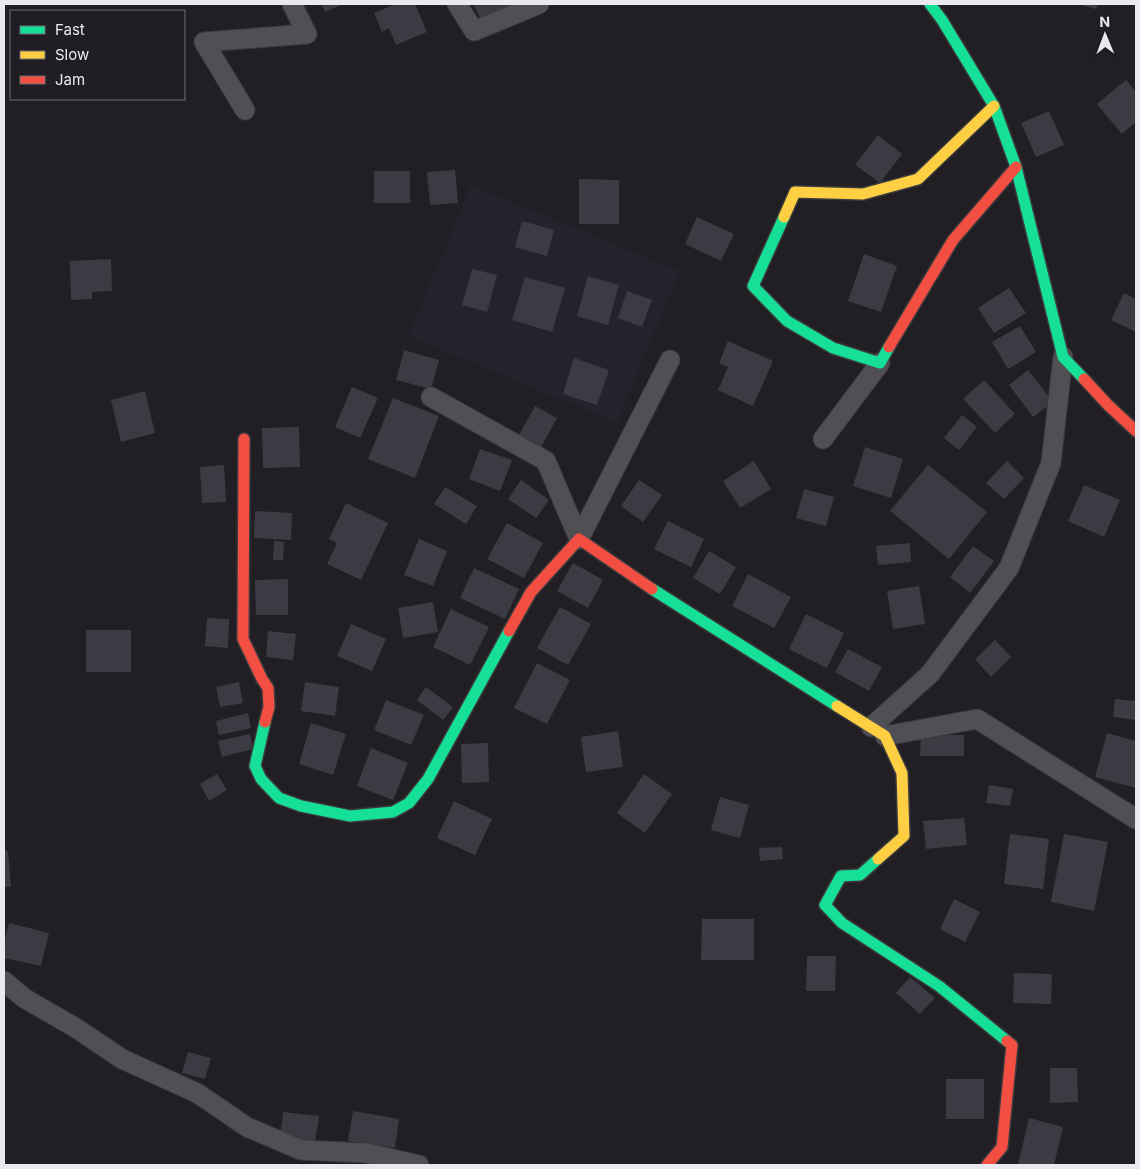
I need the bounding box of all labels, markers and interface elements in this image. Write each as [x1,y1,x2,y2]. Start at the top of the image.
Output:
legend [10,10,185,100]
north arrow [1080,10,1130,60]
text: N [1099,13,1110,30]
text: Fast [55,20,85,39]
text: Slow [55,45,89,64]
text: Jam [55,70,85,89]

